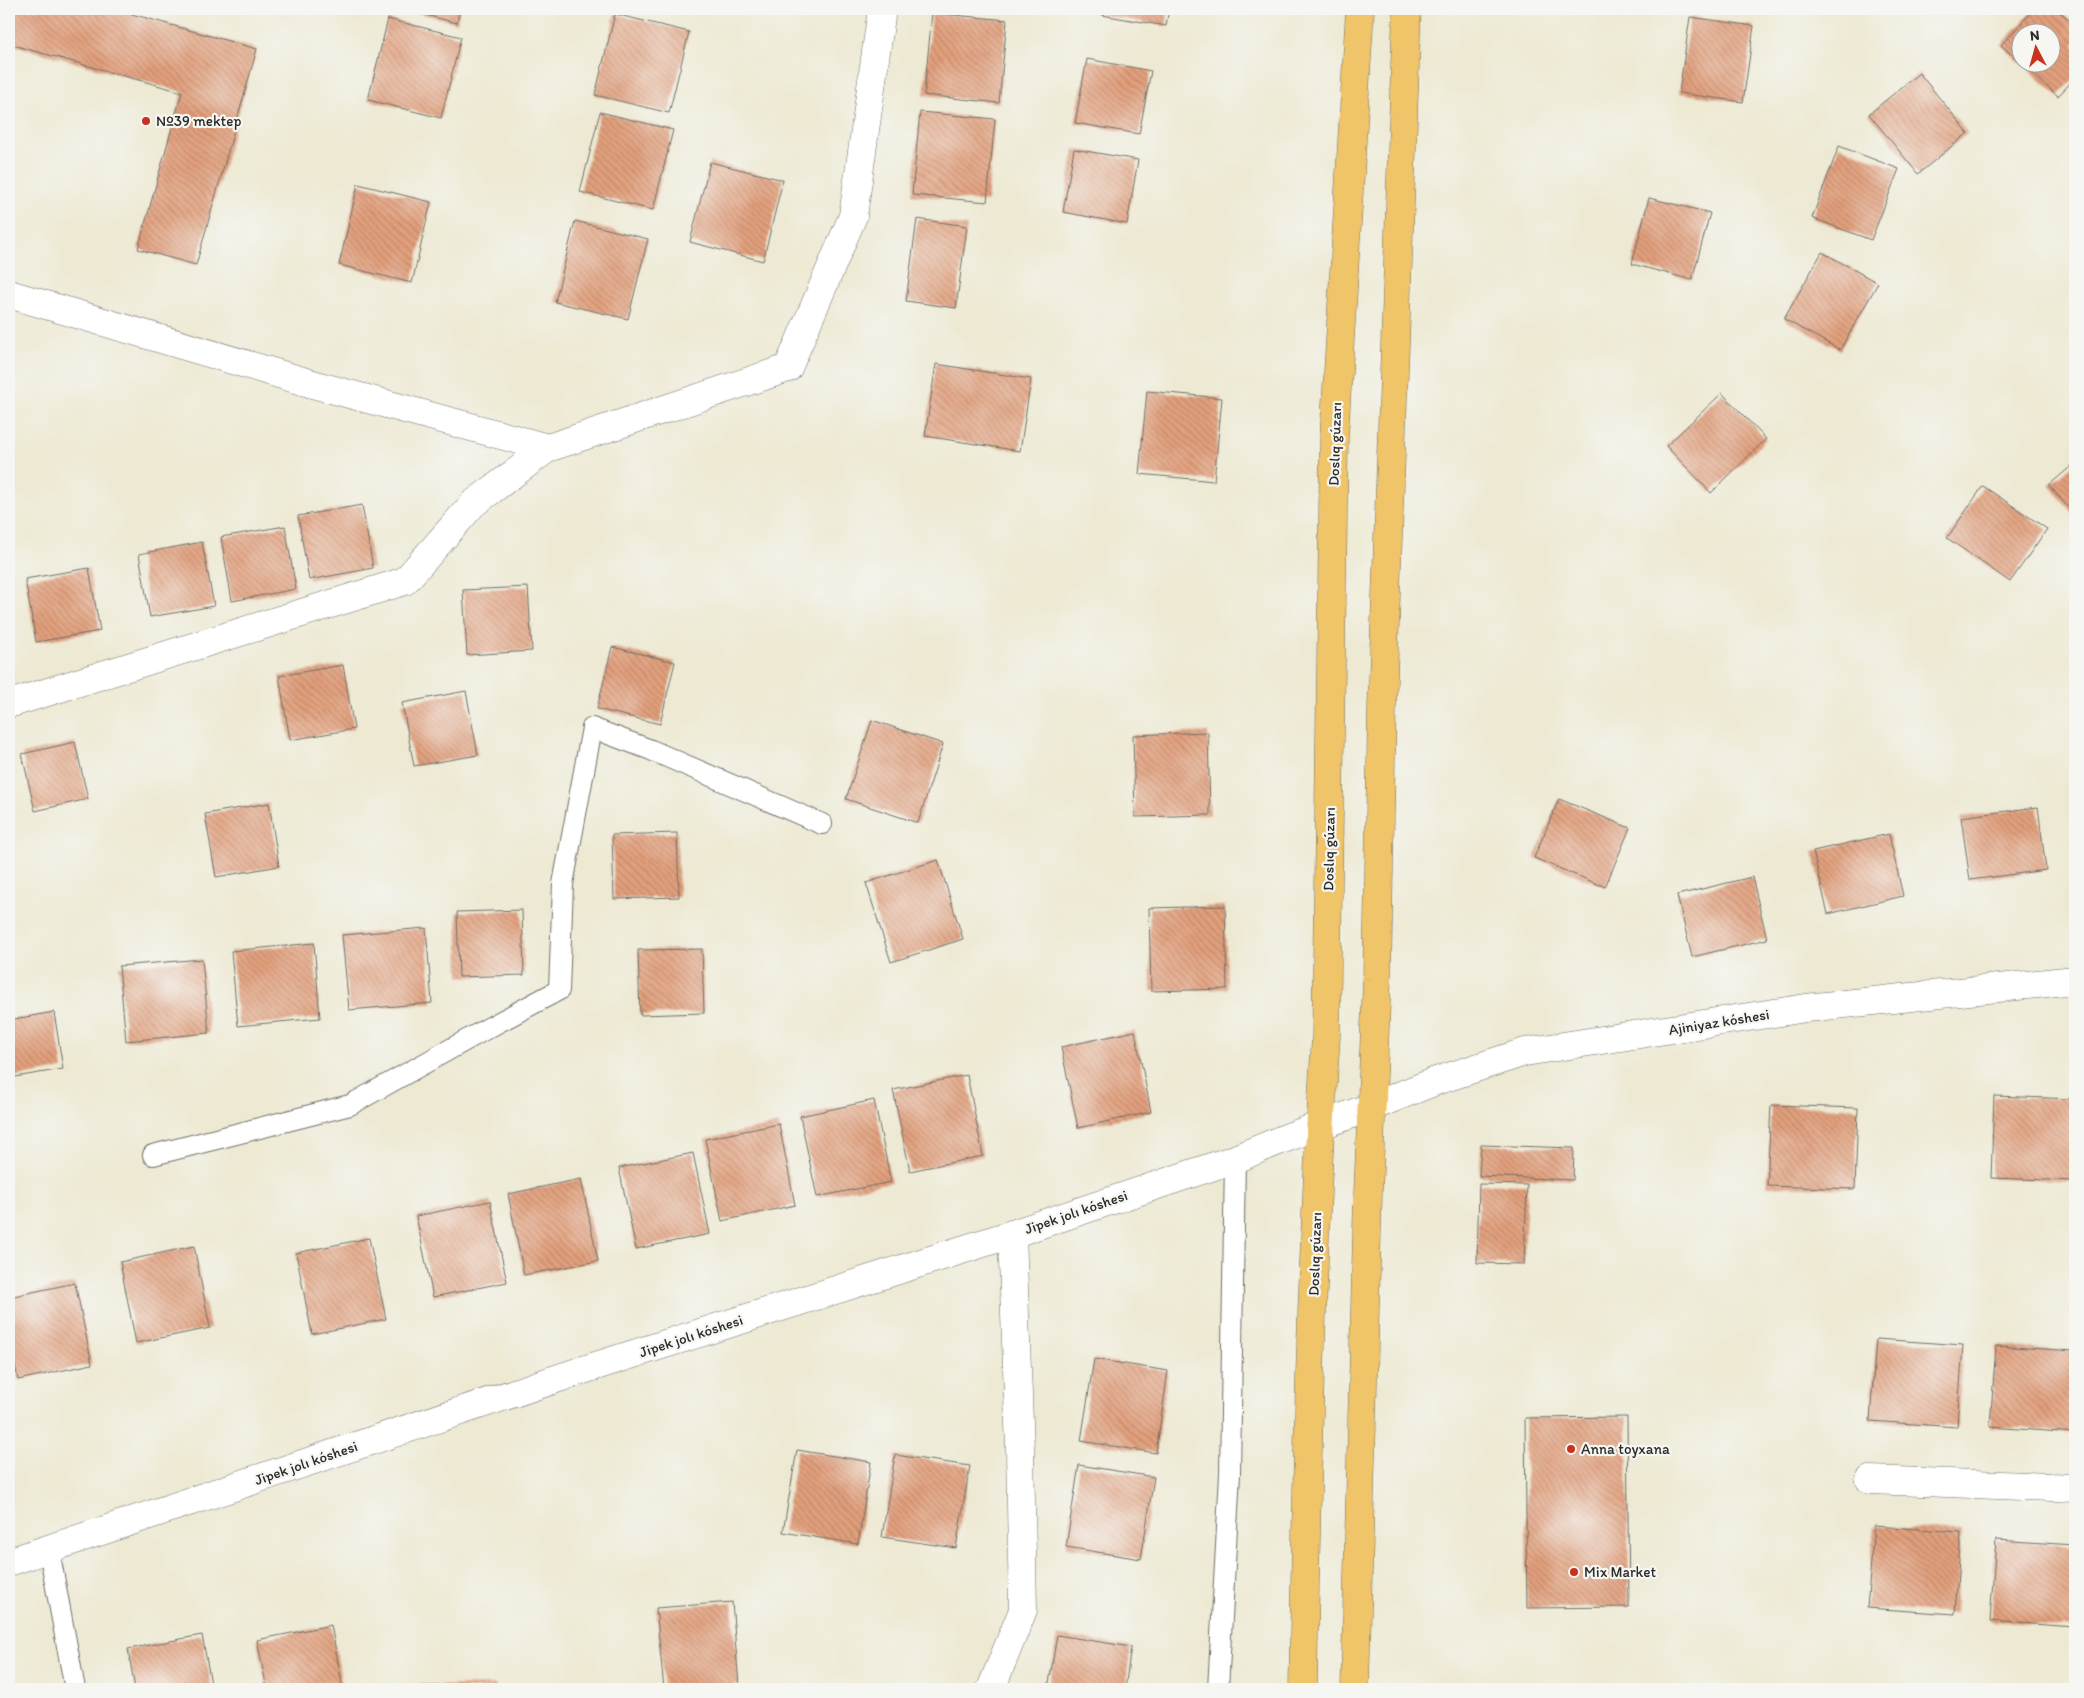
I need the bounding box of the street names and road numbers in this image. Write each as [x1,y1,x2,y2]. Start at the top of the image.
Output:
street label: Doslıq gúzarı [1325,402,1345,486]
street label: Doslıq gúzarı [1319,807,1339,891]
street label: Ajiniyaz kóshesi [1667,1005,1771,1039]
street label: Jipek jolı kóshesi [1022,1186,1130,1238]
street label: Doslıq gúzarı [1305,1212,1325,1296]
street label: Jipek jolı kóshesi [637,1311,745,1361]
street label: Jipek jolı kóshesi [252,1437,360,1489]

